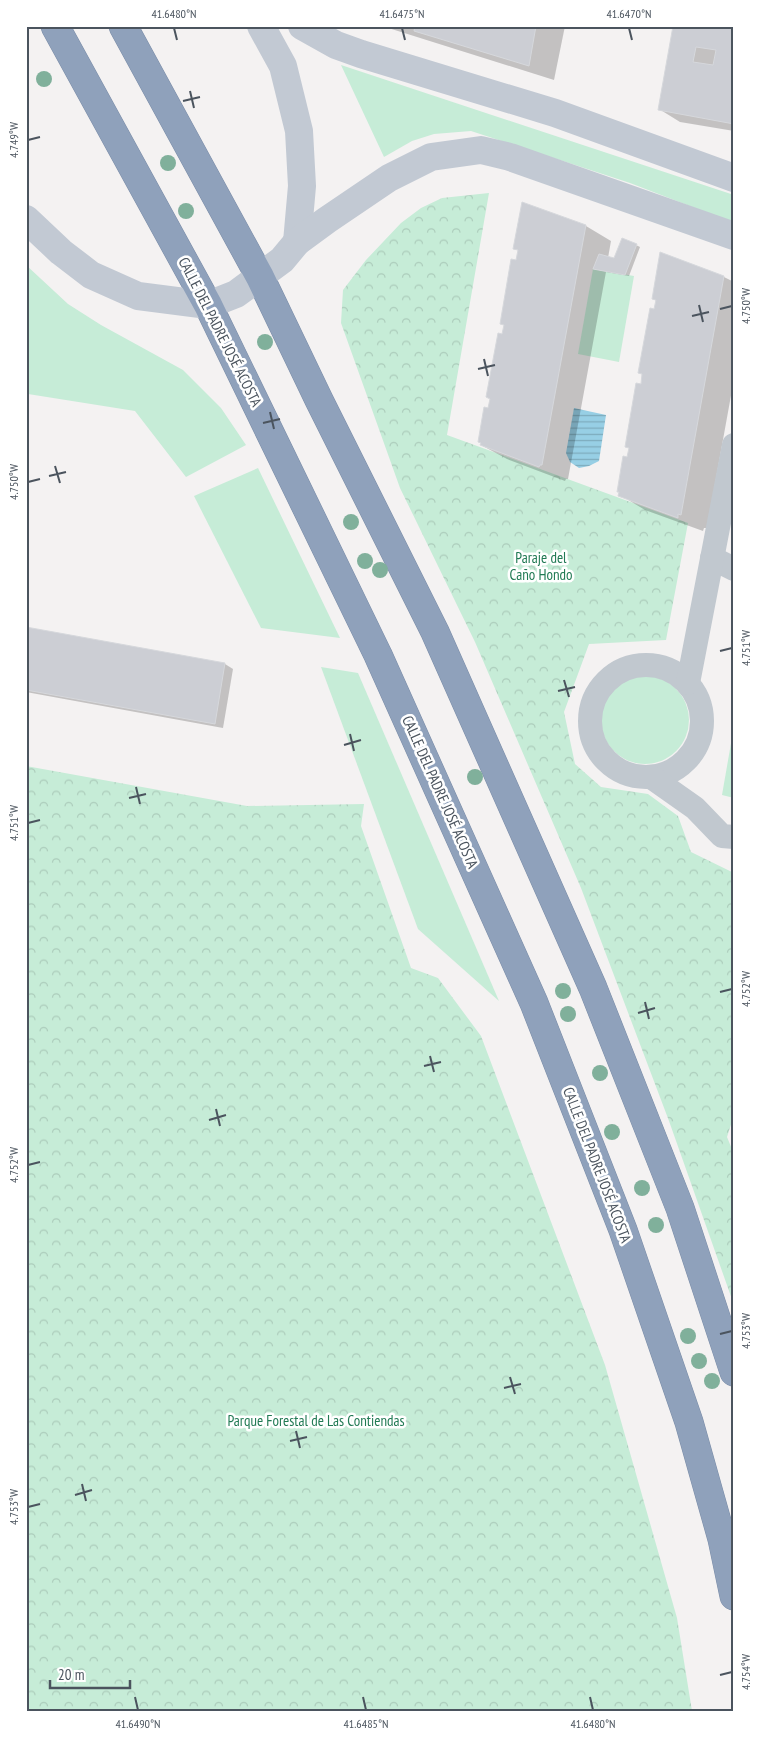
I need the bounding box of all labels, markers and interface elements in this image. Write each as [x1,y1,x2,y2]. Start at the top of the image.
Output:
text: 41.6480°N [151,6,197,21]
text: 41.6475°N [379,6,425,21]
text: 41.6470°N [606,6,652,21]
text: 4.749°W [6,122,21,158]
street label: CALLE DEL PADRE JOSÉ ACOSTA [175,254,267,410]
text: 4.750°W [738,288,753,324]
text: 4.750°W [6,464,21,500]
park label: Paraje del Caño Hondo [509,548,573,584]
text: 4.751°W [738,630,753,666]
street label: CALLE DEL PADRE JOSÉ ACOSTA [398,713,483,872]
text: 4.751°W [6,805,21,841]
text: 4.752°W [738,971,753,1007]
street label: CALLE DEL PADRE JOSÉ ACOSTA [559,1084,636,1246]
text: 4.752°W [6,1147,21,1183]
text: 4.753°W [738,1313,753,1349]
park label: Parque Forestal de Las Contiendas [227,1411,405,1430]
text: 4.753°W [6,1489,21,1525]
text: 4.754°W [738,1654,753,1690]
scale bar [50,1657,130,1689]
text: 20 m [58,1665,84,1684]
text: 41.6490°N [115,1716,161,1731]
text: 41.6485°N [343,1716,389,1731]
text: 41.6480°N [570,1716,616,1731]

